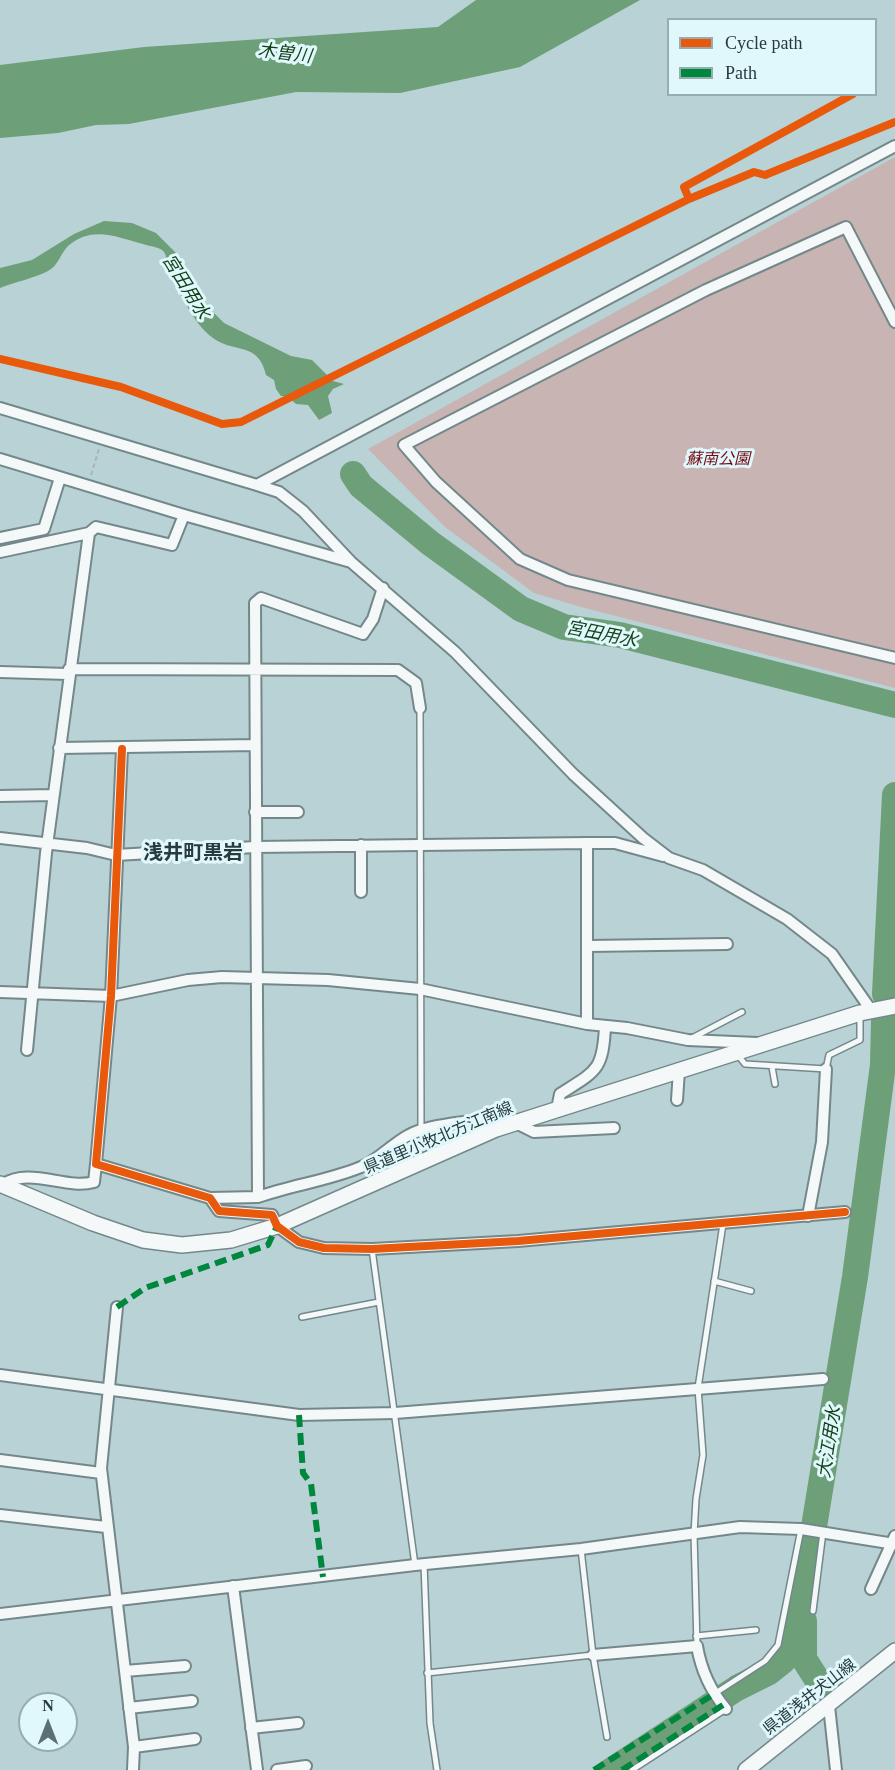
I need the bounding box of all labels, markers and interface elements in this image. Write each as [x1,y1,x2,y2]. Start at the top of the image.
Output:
legend [667,18,877,96]
text: Cycle path [725,33,802,53]
water label: 木曽川 [257,38,313,66]
text: Path [725,63,757,83]
water label: 宮田用水 [159,250,215,322]
park label: 蘇南公園 [686,448,750,468]
water label: 宮田用水 [565,616,639,650]
district label: 浅井町黒岩 [143,839,243,863]
street label: 県道里小牧北方江南線 [361,1097,515,1177]
water label: 大江用水 [812,1405,844,1479]
street label: 県道浅井犬山線 [759,1654,859,1738]
north arrow [18,1692,78,1752]
text: N [42,1697,54,1714]

